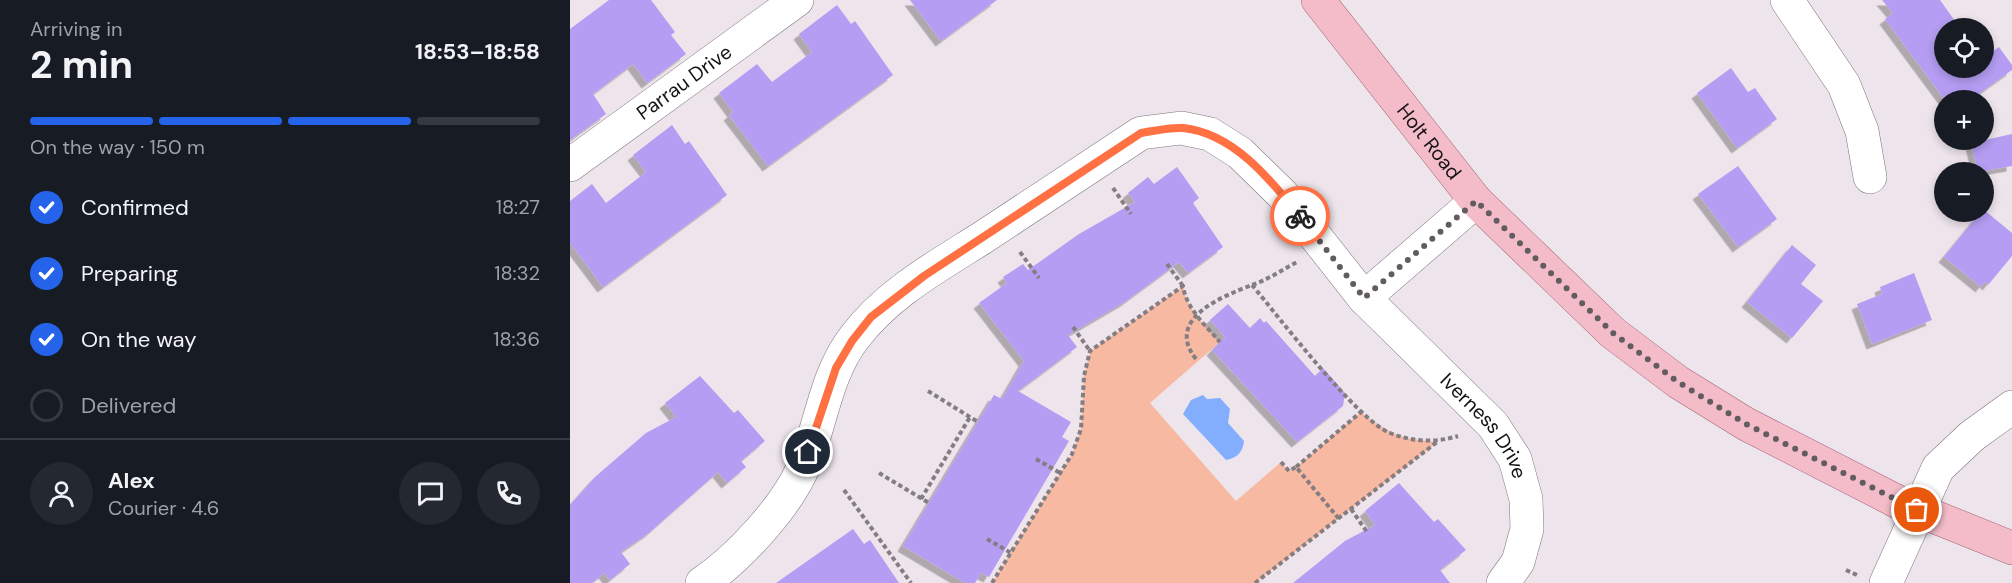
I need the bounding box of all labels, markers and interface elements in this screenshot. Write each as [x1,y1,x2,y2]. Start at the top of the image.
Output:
text: Arriving in [30,16,122,42]
map controls [1934,18,1994,222]
button: locate [1934,18,1994,78]
text: 18:53–18:58 [415,37,540,66]
text: 2 min [30,39,133,90]
street label: Parrau Drive [631,39,737,126]
button: + [1934,90,1994,150]
street label: Holt Road [1391,98,1467,185]
text: On the way · 150 m [30,134,205,160]
button: − [1934,162,1994,222]
courier [1270,186,1330,246]
icon: check [30,191,63,224]
text: Confirmed [81,193,189,222]
text: 18:27 [496,194,540,220]
icon: bike [1284,200,1317,233]
icon: check [30,257,63,290]
text: Preparing [81,259,178,288]
text: 18:32 [494,260,540,286]
icon: check [30,323,63,356]
text: On the way [81,325,196,354]
text: 18:36 [493,326,540,352]
street label: Iverness Drive [1435,367,1533,481]
text: Delivered [81,391,176,420]
pin [782,426,833,477]
icon: home [791,435,824,468]
button: person [30,462,93,525]
button: chat [399,462,462,525]
button: phone [477,462,540,525]
text: Alex [108,466,155,495]
pin [1891,484,1942,535]
icon: bag [1900,493,1933,526]
text: Courier · 4.6 [108,495,219,521]

